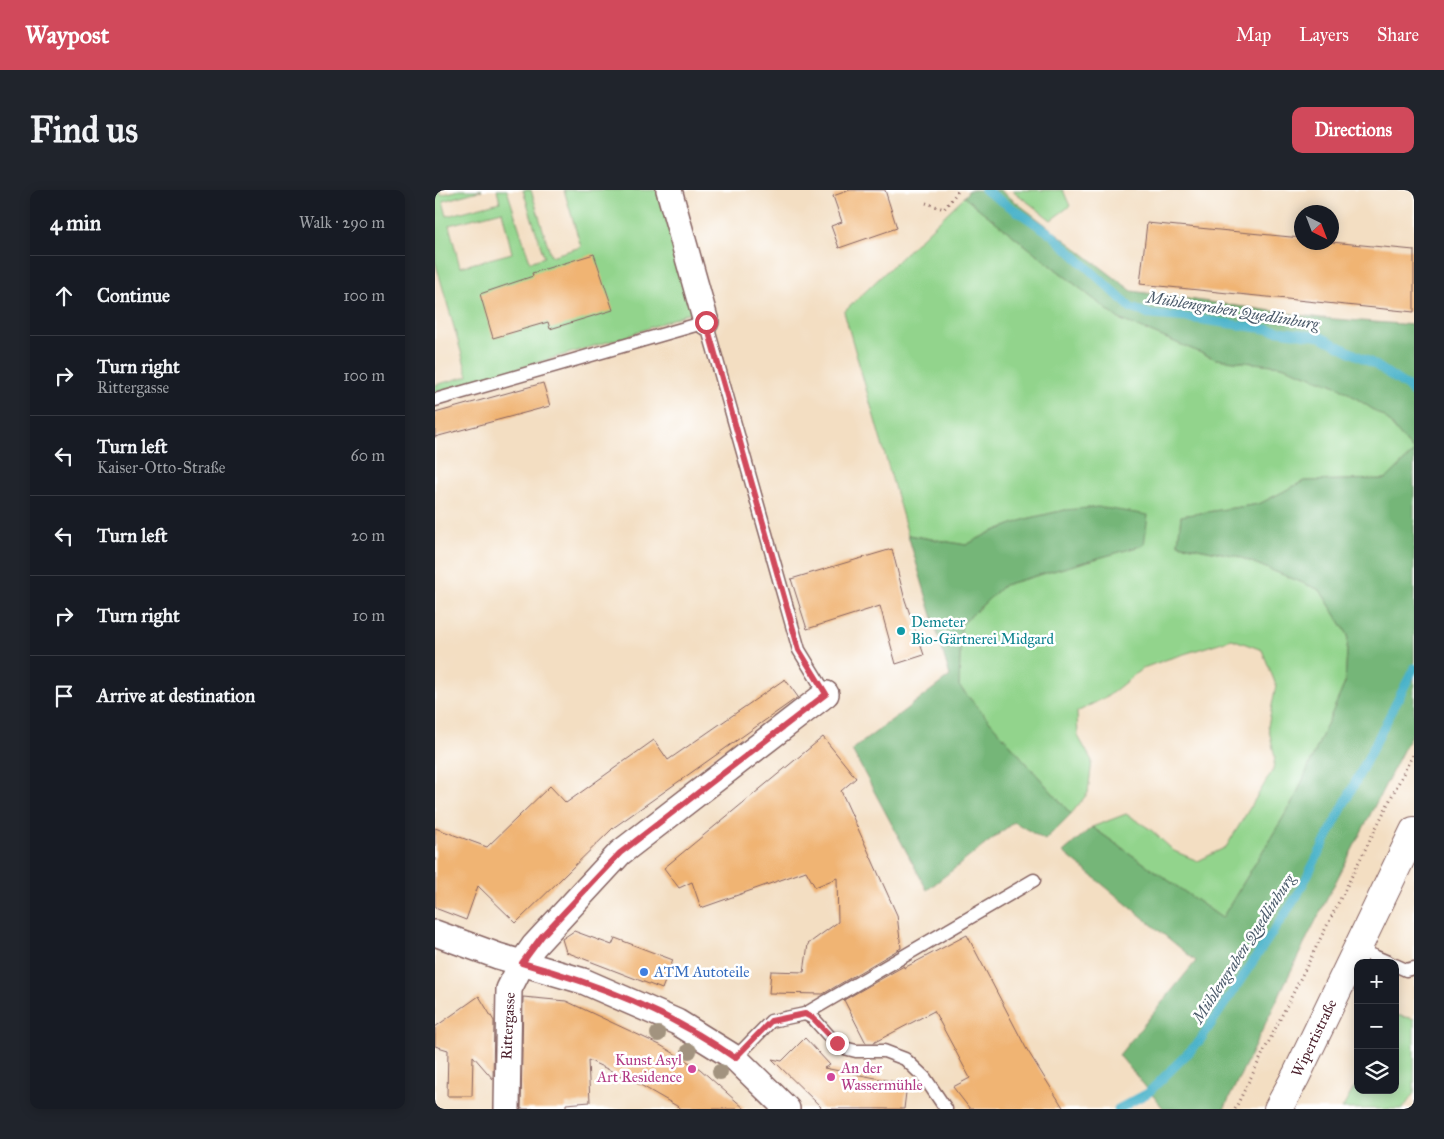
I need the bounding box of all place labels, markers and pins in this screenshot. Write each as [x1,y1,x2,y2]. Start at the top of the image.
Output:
place label: Demeter Bio-Gärtnerei Midgard [911,613,1054,648]
marker: Demeter Bio-Gärtnerei Midgard [895,625,907,637]
place label: ATM Autoteile [653,963,750,981]
marker: ATM Autoteile [638,966,650,978]
place label: Kunst Asyl Art Residence [596,1051,683,1086]
place label: An der Wassermühle [840,1059,923,1094]
marker: Kunst Asyl Art Residence [686,1063,698,1075]
marker: An der Wassermühle [825,1071,837,1083]

